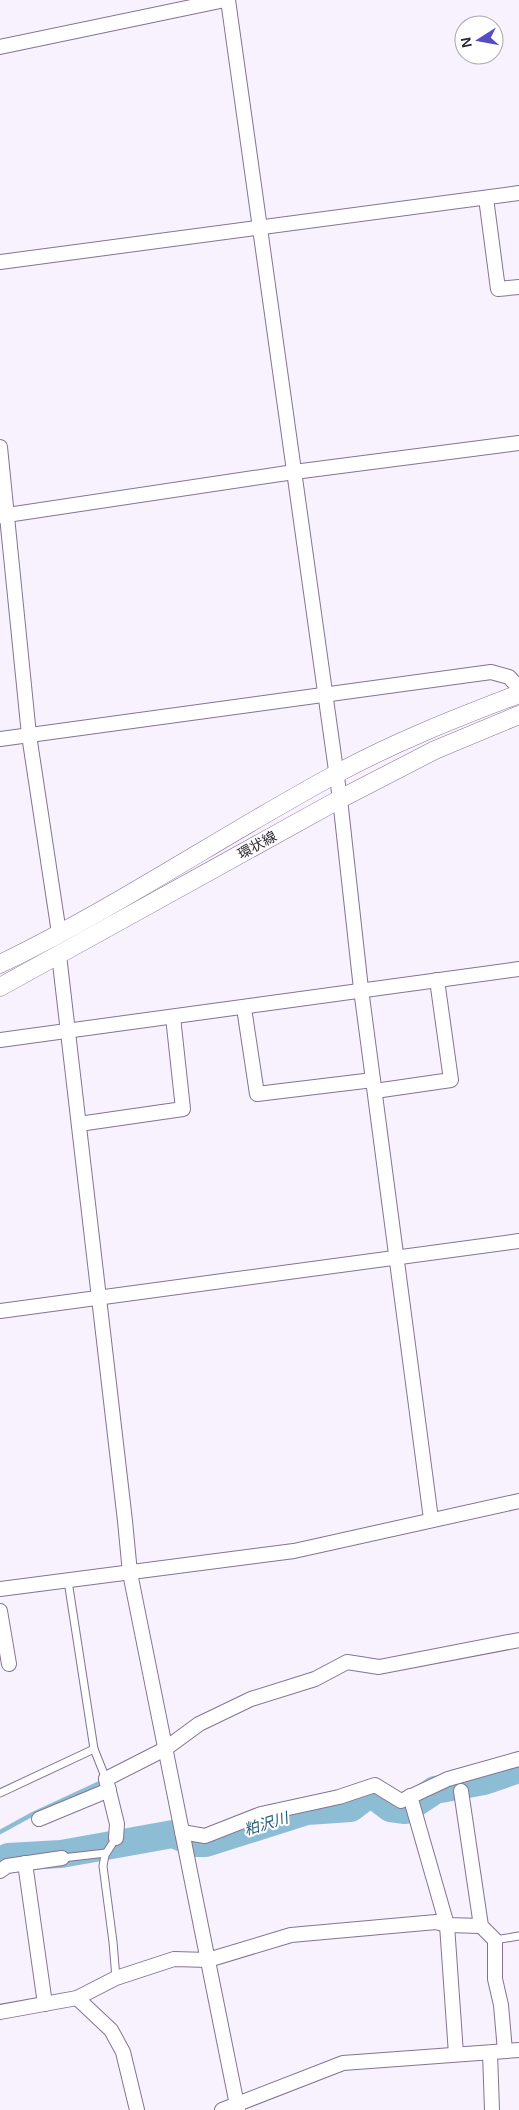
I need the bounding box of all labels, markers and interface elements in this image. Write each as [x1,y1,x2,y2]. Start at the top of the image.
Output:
north arrow [454,15,504,65]
text: N [457,36,475,49]
street label: 環状線 [235,828,279,862]
water label: 粕沢川 [242,1808,292,1838]

